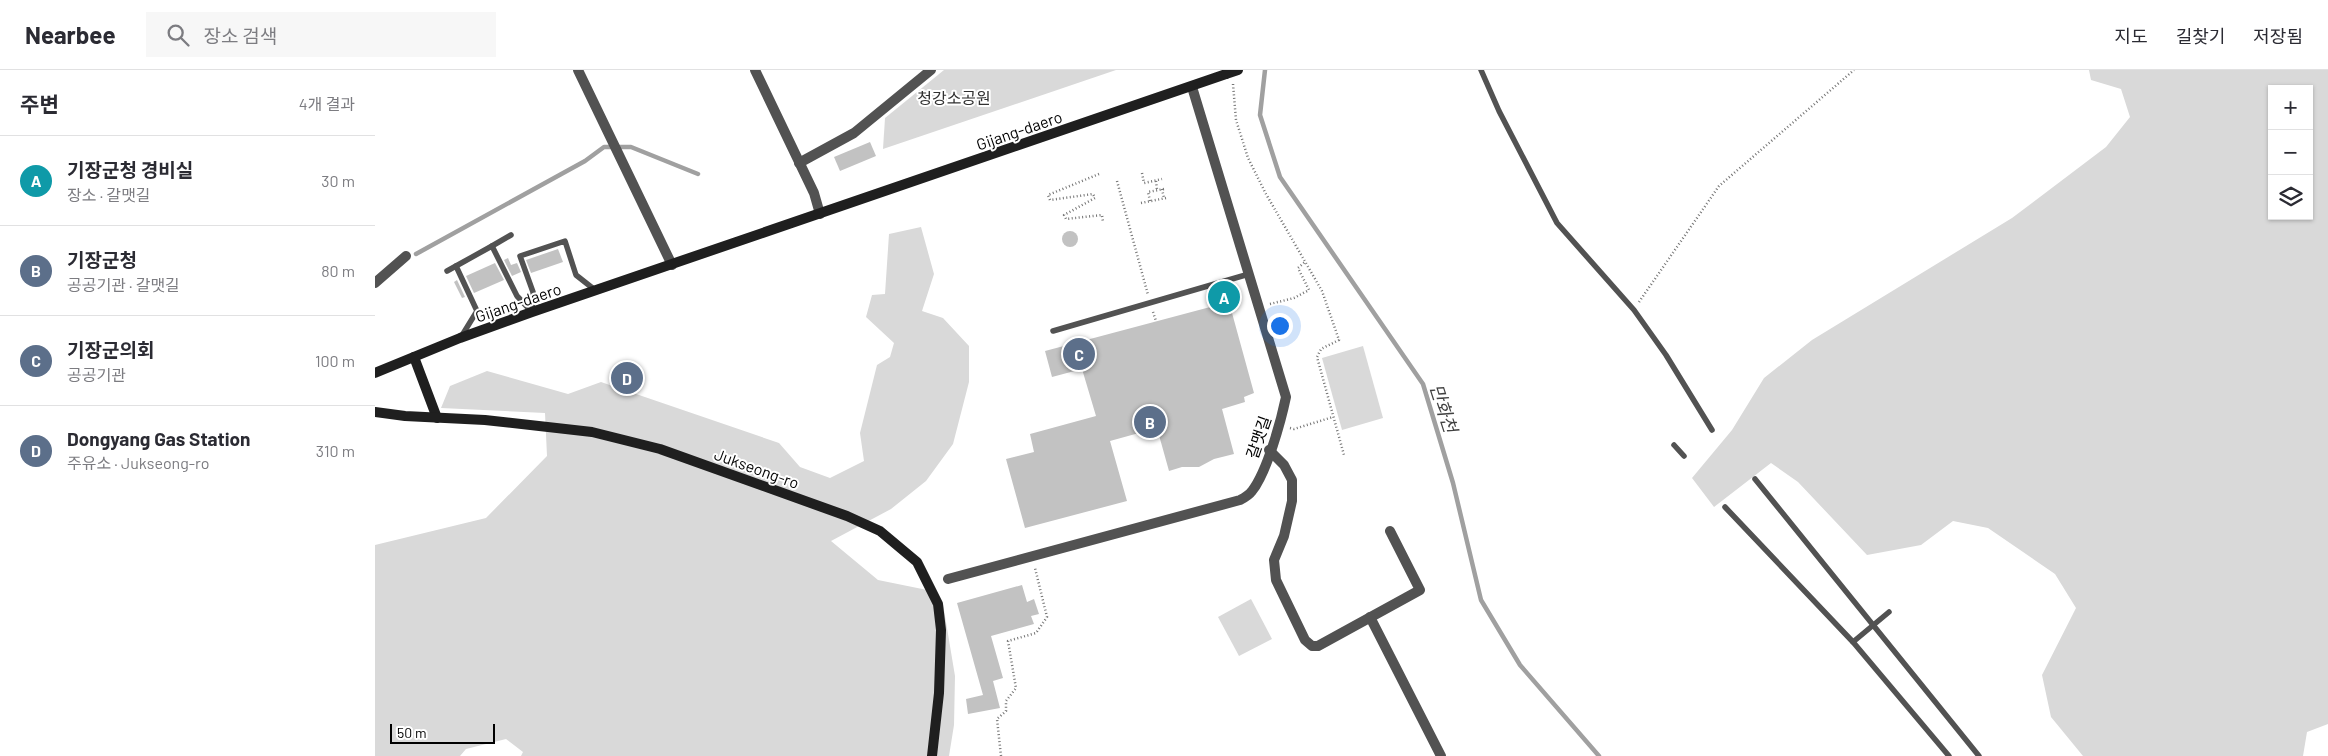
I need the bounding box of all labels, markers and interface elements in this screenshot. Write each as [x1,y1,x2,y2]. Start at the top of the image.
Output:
search box [146,12,496,57]
text: Nearbee [25,20,116,49]
icon: search [164,21,192,49]
text: 장소 검색 [204,24,277,47]
text: 지도 [2115,25,2148,47]
text: 길찾기 [2176,25,2225,47]
text: 저장됨 [2253,25,2303,47]
map controls [2268,85,2313,220]
button: + [2268,85,2313,130]
park label: 청강소공원 [917,88,991,107]
text: 주변 [20,91,59,116]
text: 4개 결과 [299,94,355,113]
street label: Gijang-daero [974,106,1064,154]
button: − [2268,130,2313,175]
text: 기장군청 경비실 [67,158,193,181]
text: A [31,171,41,190]
text: 30 m [321,171,355,190]
button: layers [2268,175,2313,220]
text: 장소 · 갈맷길 [67,185,150,204]
text: 기장군청 [67,248,137,271]
text: B [31,261,41,280]
text: 80 m [321,261,355,280]
text: 공공기관 · 갈맷길 [67,275,180,294]
street label: Gijang-daero [473,278,563,326]
pin: A [1208,278,1240,316]
your location [1267,313,1293,339]
pin: C [1063,335,1095,373]
text: 기장군의회 [67,338,154,361]
text: C [31,351,41,370]
text: 100 m [315,351,355,370]
pin: D [611,359,643,397]
text: 공공기관 [67,365,126,384]
water label: 만화천 [1426,381,1463,437]
pin: B [1134,403,1166,441]
street label: 갈맷길 [1242,413,1274,461]
text: Dongyang Gas Station [67,427,250,450]
text: D [31,441,41,460]
text: 310 m [316,441,355,460]
street label: Jukseong-ro [712,444,802,492]
text: 주유소 · Jukseong-ro [67,453,210,472]
scale bar [390,721,495,744]
text: 50 m [397,724,426,741]

